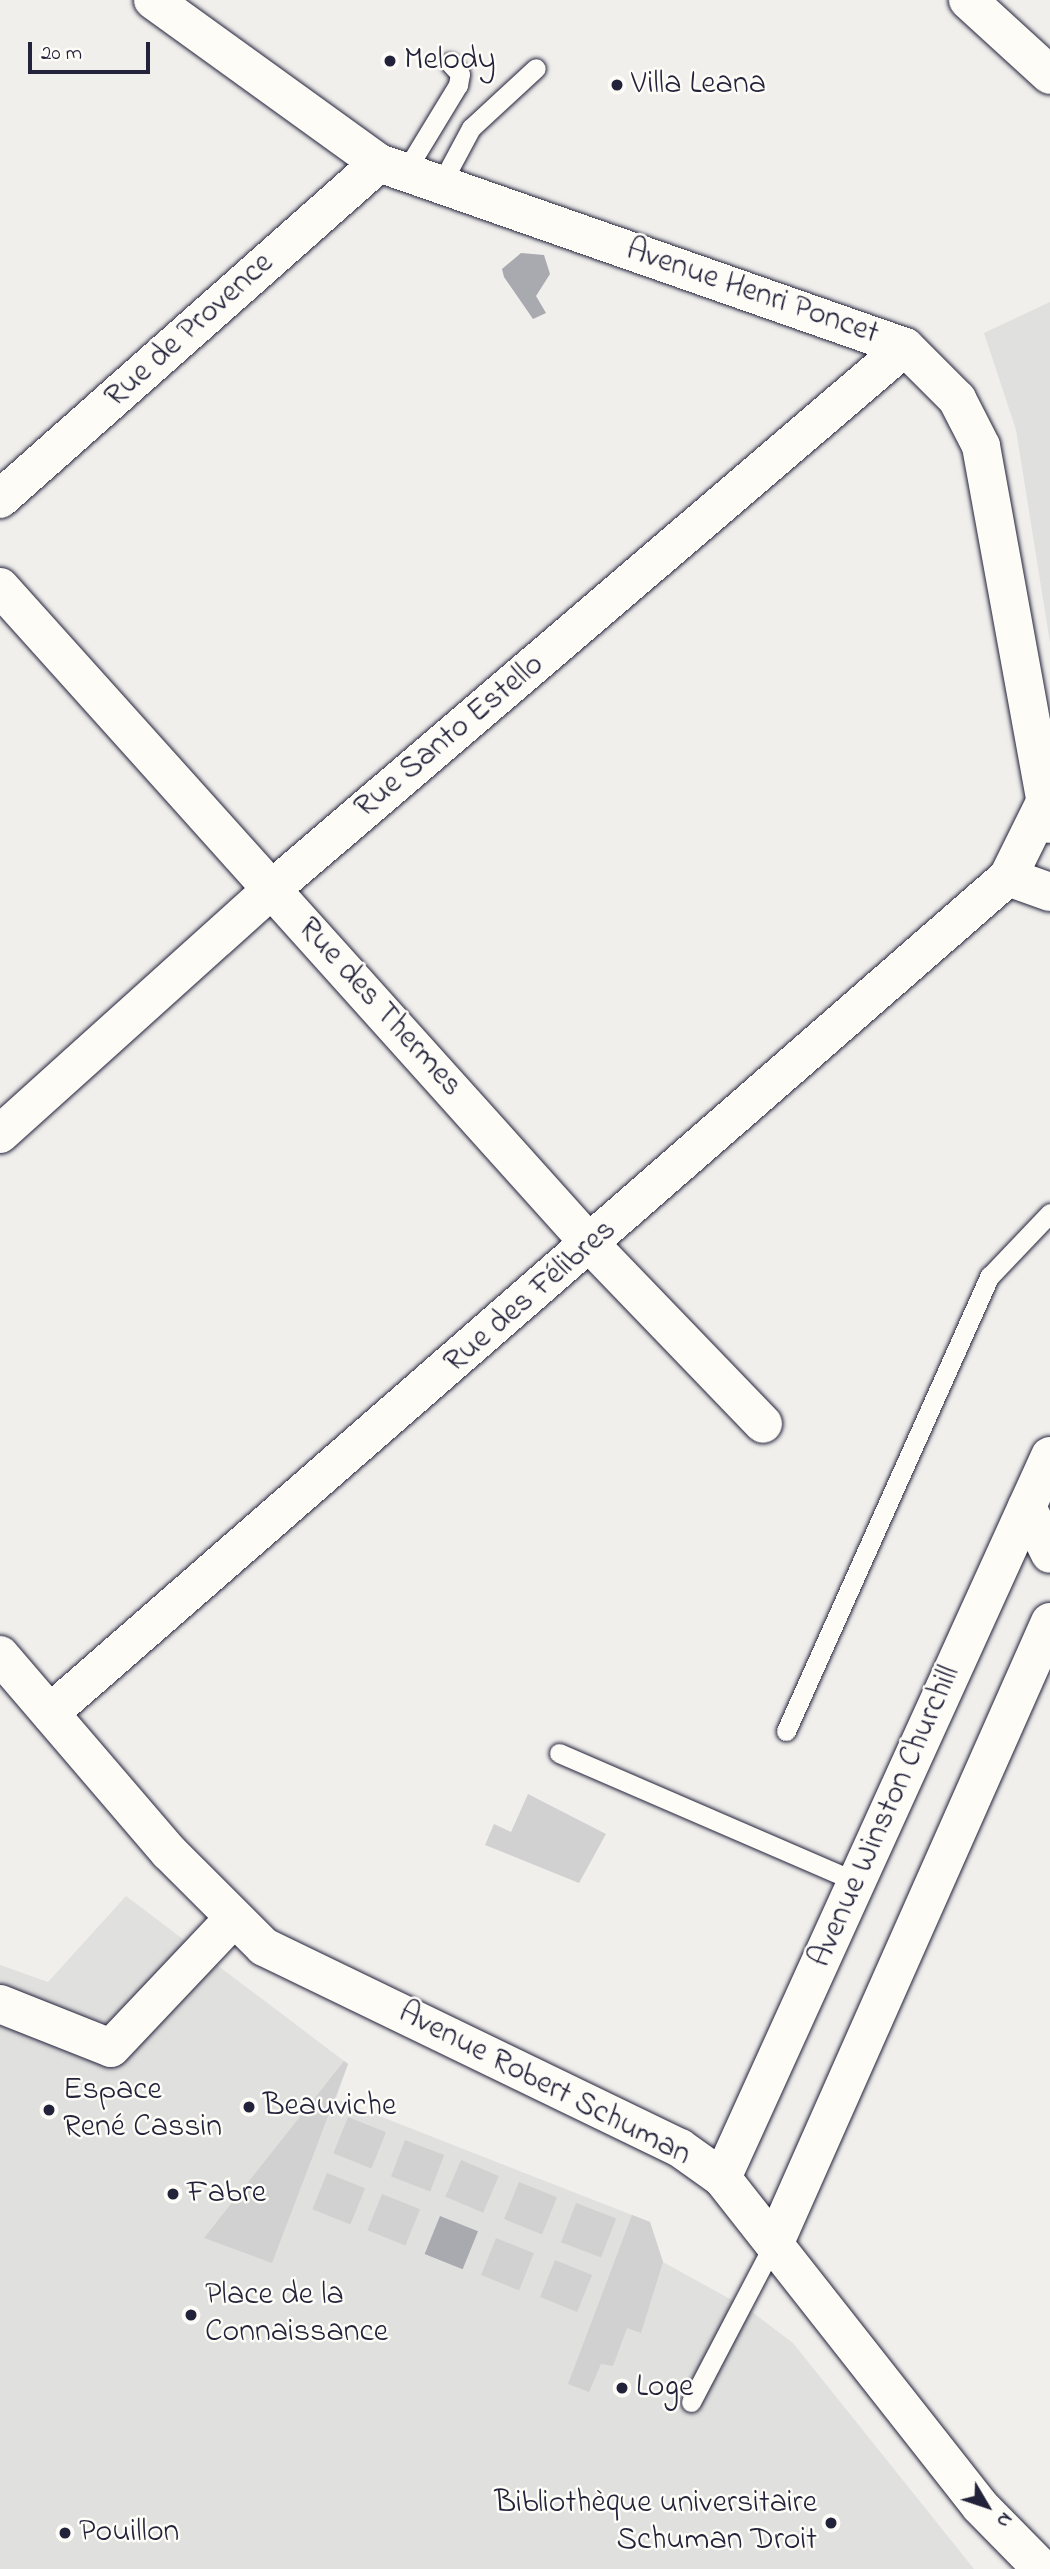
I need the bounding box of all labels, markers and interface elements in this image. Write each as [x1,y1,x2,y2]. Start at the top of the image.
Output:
scale bar [32,28,154,72]
text: 20 m [41,39,82,69]
place label: Melody [404,42,496,80]
marker: Melody [382,53,398,69]
place label: Villa Leana [631,66,766,104]
marker: Villa Leana [609,77,625,93]
street label: Avenue Henri Poncet [621,232,883,354]
street label: Rue de Provence [98,245,282,417]
street label: Rue Santo Estello [347,647,553,827]
street label: Rue des Thermes [288,910,470,1106]
street label: Rue des Félibres [437,1212,625,1382]
street label: Avenue Winston Churchill [802,1660,970,1974]
street label: Avenue Robert Schuman [391,1995,697,2175]
place label: Espace René Cassin [63,2073,222,2148]
place label: Beauviche [263,2088,396,2126]
marker: Beauviche [241,2099,257,2115]
marker: Espace René Cassin [41,2102,57,2118]
place label: Fabre [187,2175,266,2213]
marker: Fabre [165,2186,181,2202]
place label: Place de la Connaissance [205,2278,388,2353]
marker: Place de la Connaissance [183,2307,199,2323]
place label: Loge [636,2369,693,2407]
marker: Loge [614,2380,630,2396]
north arrow [952,2471,1022,2541]
place label: Bibliothèque universitaire Schuman Droit [494,2486,817,2561]
text: N [989,2506,1018,2533]
place label: Pouillon [79,2514,179,2552]
marker: Bibliothèque universitaire Schuman Droit [823,2515,839,2531]
marker: Pouillon [57,2525,73,2541]

